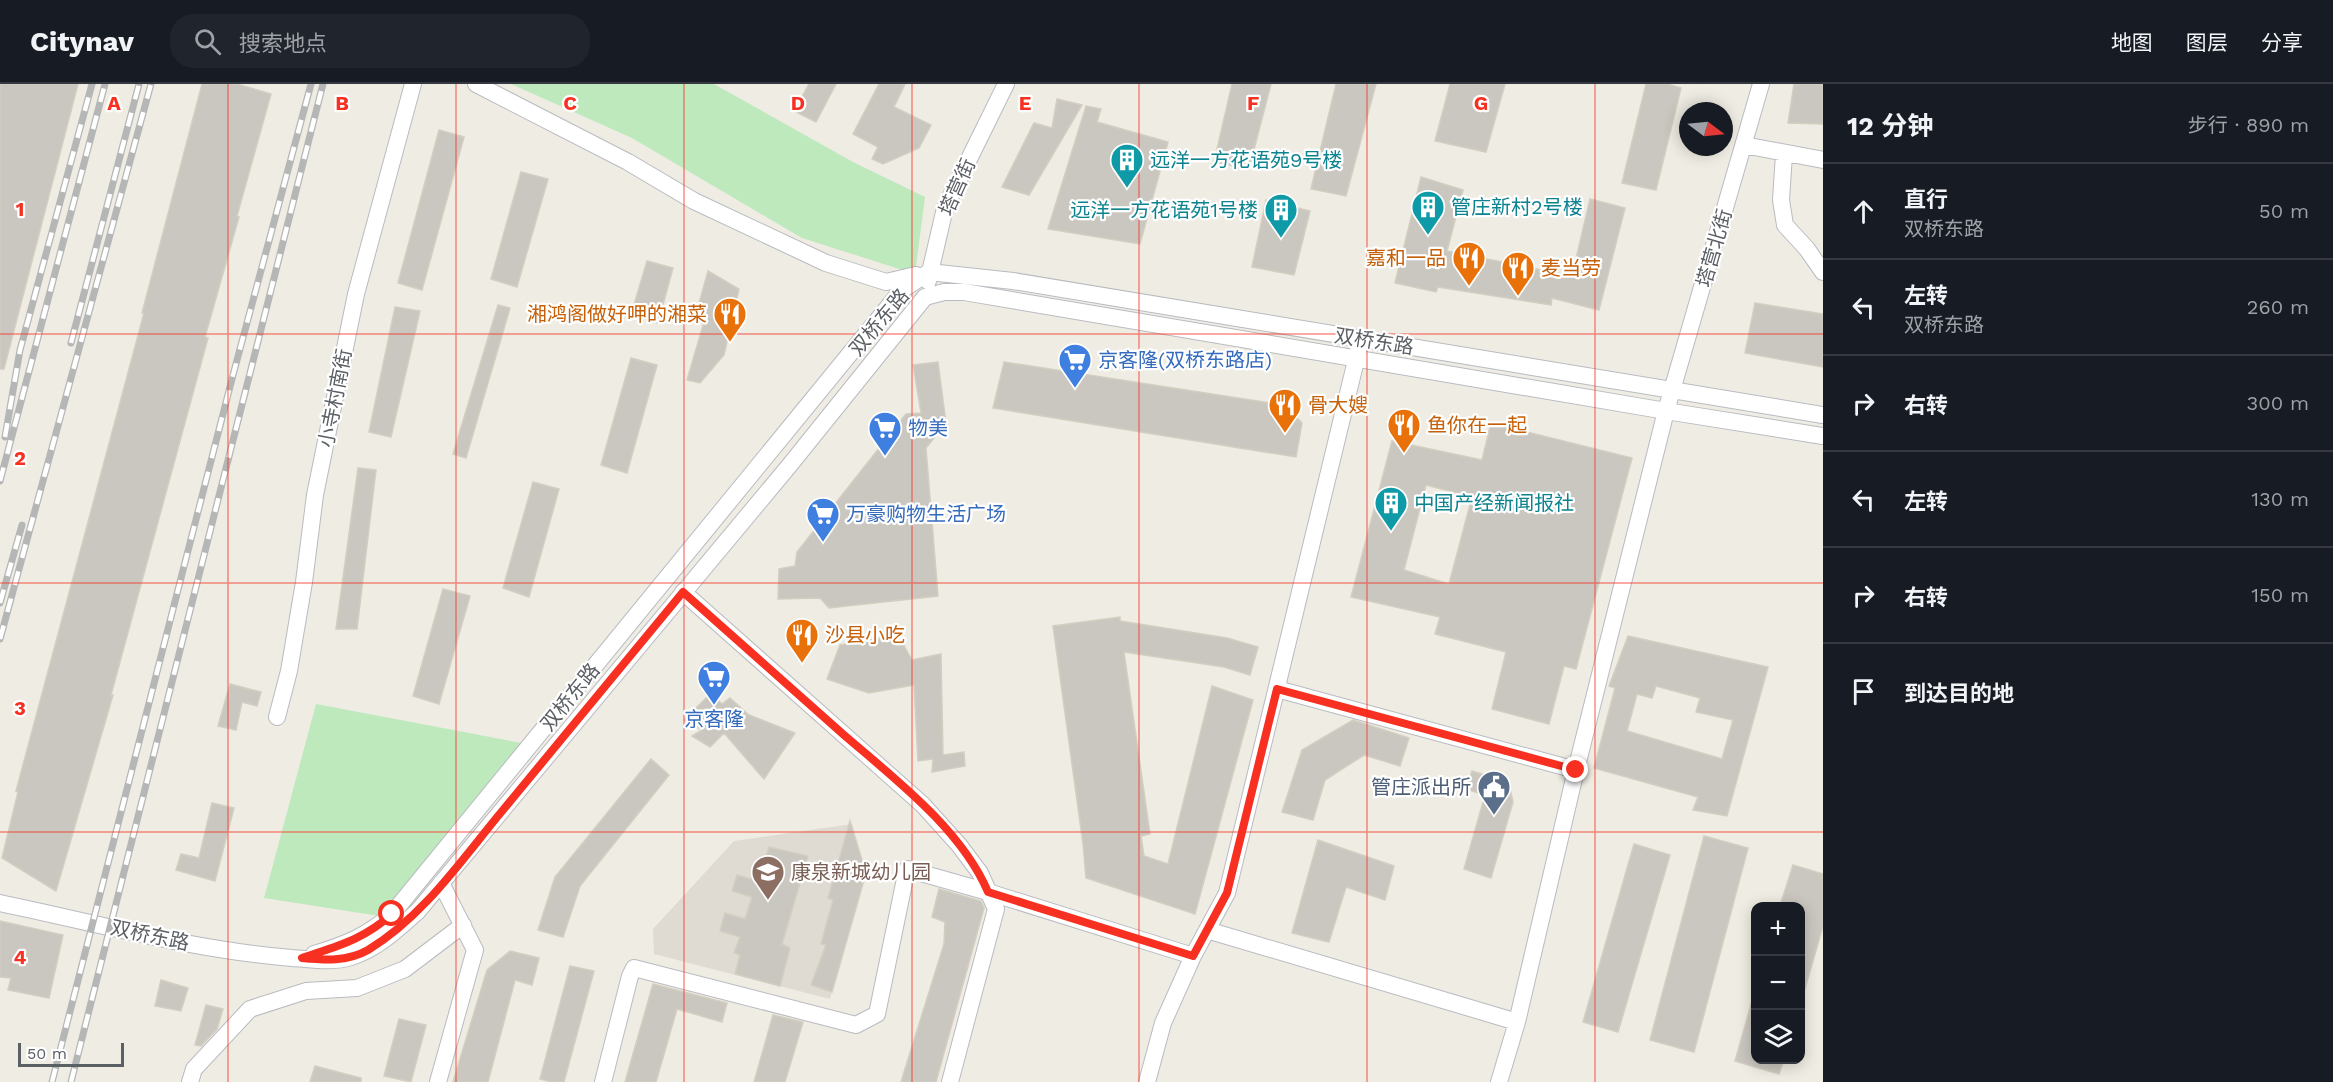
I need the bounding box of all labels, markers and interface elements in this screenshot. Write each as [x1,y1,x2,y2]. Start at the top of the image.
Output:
search box [170,14,590,68]
text: Citynav [30,25,134,58]
icon: search [191,25,224,58]
text: 地图 [2111,30,2153,55]
text: 图层 [2186,30,2228,55]
text: 分享 [2261,30,2303,55]
text: 搜索地点 [239,31,327,56]
text: A [107,91,121,115]
text: B [335,91,349,115]
text: C [563,91,577,115]
text: D [791,91,805,115]
text: E [1019,91,1031,115]
text: F [1247,91,1259,115]
text: G [1474,91,1488,115]
north arrow [1679,102,1733,156]
text: 12 分钟 [1847,111,1933,141]
text: 步行 · 890 m [2188,113,2309,137]
building icon: 远洋一方花语苑9号楼 [1109,142,1145,189]
place label: 远洋一方花语苑9号楼 [1150,148,1342,172]
street label: 塔营街 [934,155,980,219]
text: 直行 [1904,187,1948,212]
building icon: 管庄新村2号楼 [1410,189,1446,236]
building icon: 远洋一方花语苑1号楼 [1263,192,1299,239]
place label: 管庄新村2号楼 [1451,195,1583,219]
icon: ahead [1847,195,1880,228]
text: 1 [16,197,24,221]
place label: 远洋一方花语苑1号楼 [1070,198,1258,222]
text: 50 m [2259,199,2309,223]
street label: 塔营北街 [1691,206,1737,290]
text: 双桥东路 [1904,217,1984,241]
restaurant icon: 嘉和一品 [1451,240,1487,287]
place label: 嘉和一品 [1366,246,1446,270]
restaurant icon: 麦当劳 [1500,250,1536,297]
place label: 麦当劳 [1541,256,1601,280]
text: 左转 [1904,283,1948,308]
street label: 双桥东路 [844,284,914,360]
icon: left [1847,291,1880,324]
text: 260 m [2247,295,2309,319]
restaurant icon: 湘鸿阁做好呷的湘菜 [712,296,748,343]
place label: 湘鸿阁做好呷的湘菜 [527,302,707,326]
text: 双桥东路 [1904,313,1984,337]
street label: 双桥东路 [1333,323,1415,359]
supermarket icon: 京客隆(双桥东路店) [1057,342,1093,389]
street label: 小寺村南街 [314,347,356,449]
place label: 京客隆(双桥东路店) [1098,348,1272,372]
restaurant icon: 骨大嫂 [1267,387,1303,434]
icon: right [1847,387,1880,420]
text: 300 m [2247,391,2309,415]
place label: 骨大嫂 [1308,393,1368,417]
text: 右转 [1904,393,1948,418]
restaurant icon: 鱼你在一起 [1386,407,1422,454]
supermarket icon: 物美 [867,410,903,457]
place label: 鱼你在一起 [1427,413,1527,437]
place label: 物美 [908,416,948,440]
text: 2 [14,446,26,470]
icon: left [1847,483,1880,516]
building icon: 中国产经新闻报社 [1373,485,1409,532]
text: 130 m [2251,487,2309,511]
text: 左转 [1904,489,1948,514]
place label: 中国产经新闻报社 [1414,491,1574,515]
supermarket icon: 万豪购物生活广场 [805,496,841,543]
place label: 万豪购物生活广场 [846,502,1006,526]
icon: right [1847,579,1880,612]
text: 150 m [2251,583,2309,607]
text: 右转 [1904,585,1948,610]
restaurant icon: 沙县小吃 [784,617,820,664]
place label: 沙县小吃 [825,623,905,647]
street label: 双桥东路 [536,658,604,736]
supermarket icon: 京客隆 [696,659,732,706]
icon: arrive [1847,675,1880,708]
text: 到达目的地 [1904,681,2014,706]
text: 3 [14,696,26,720]
place label: 京客隆 [684,707,744,731]
route end [1562,756,1588,782]
public building icon: 管庄派出所 [1476,769,1512,816]
place label: 管庄派出所 [1371,775,1471,799]
school or university icon: 康泉新城幼儿园 [750,854,786,901]
place label: 康泉新城幼儿园 [791,860,931,884]
route start [378,900,404,926]
map controls [1751,902,1805,1064]
button: + [1751,902,1805,956]
street label: 双桥东路 [108,915,192,955]
text: 4 [14,945,27,969]
button: − [1751,956,1805,1010]
button: layers [1751,1010,1805,1064]
scale bar [18,1040,124,1068]
text: 50 m [27,1044,67,1063]

